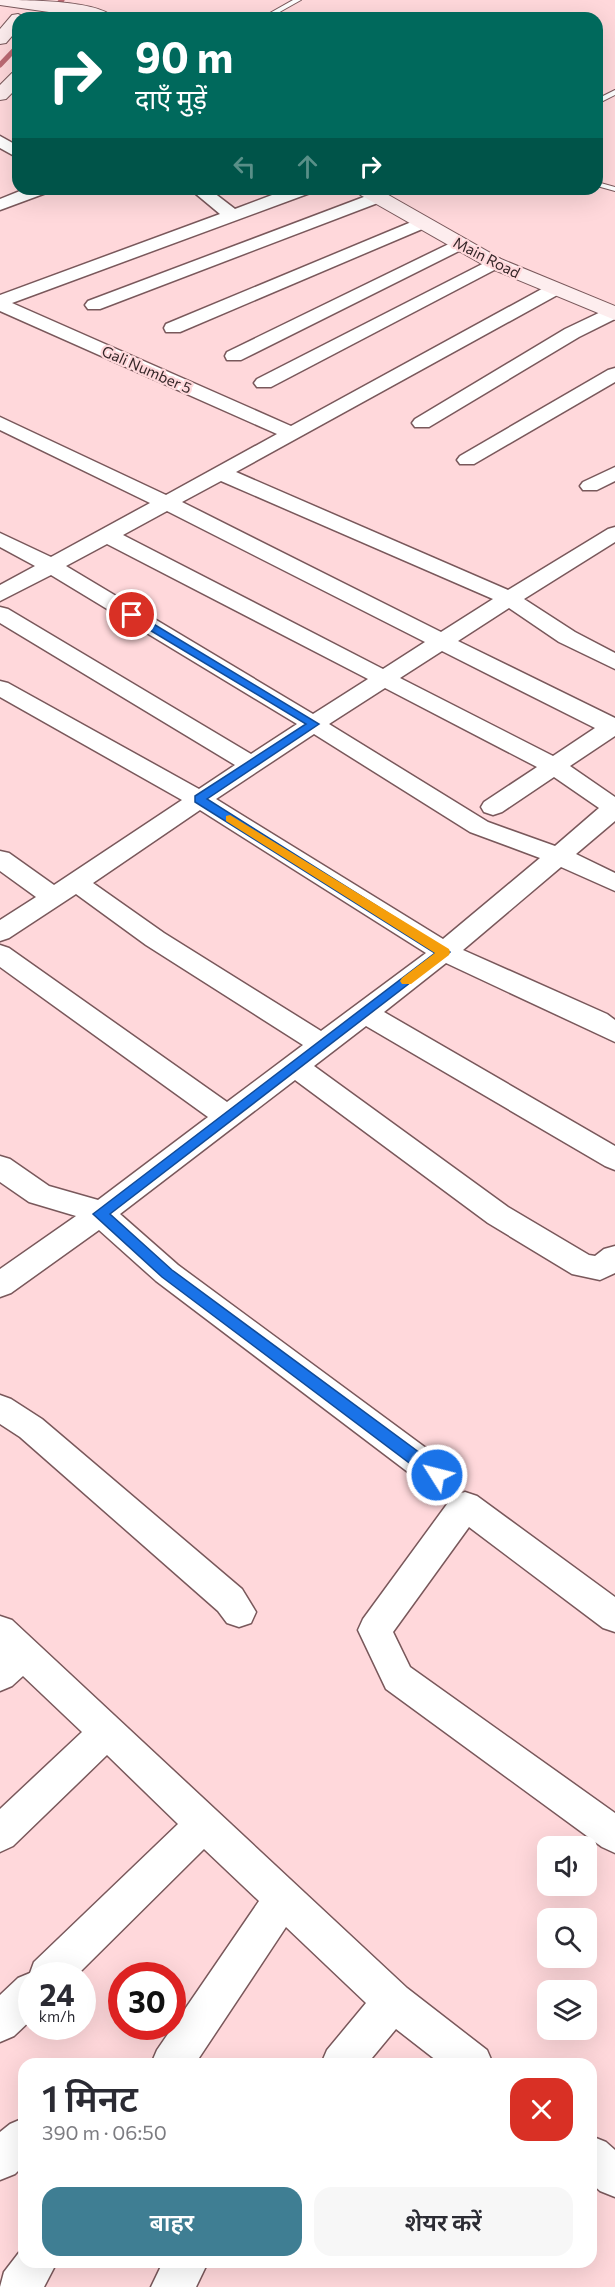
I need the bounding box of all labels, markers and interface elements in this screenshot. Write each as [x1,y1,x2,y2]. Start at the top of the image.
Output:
text: 90 m [135,30,234,82]
icon: right [36,36,114,114]
text: दाएँ मुड़ें [135,82,207,115]
icon: left [228,150,261,183]
icon: ahead [291,150,324,183]
icon: right [354,150,387,183]
street label: Main Road [451,233,523,281]
street label: Gali Number 5 [99,341,195,397]
pin [106,589,157,640]
icon: arrive [115,598,148,631]
position arrow [405,1443,469,1507]
map controls [537,1836,597,2040]
button: sound [537,1836,597,1896]
button: search [537,1908,597,1968]
speed limit sign: 30 [108,1962,186,2040]
text: 24 [39,1975,75,2012]
button: layers [537,1980,597,2040]
text: km/h [39,2007,75,2025]
text: 1 मिनट [42,2075,138,2119]
button: close [510,2078,573,2141]
text: 390 m · 06:50 [42,2120,167,2144]
button: बाहर [42,2187,302,2256]
button: शेयर करें [314,2187,573,2256]

